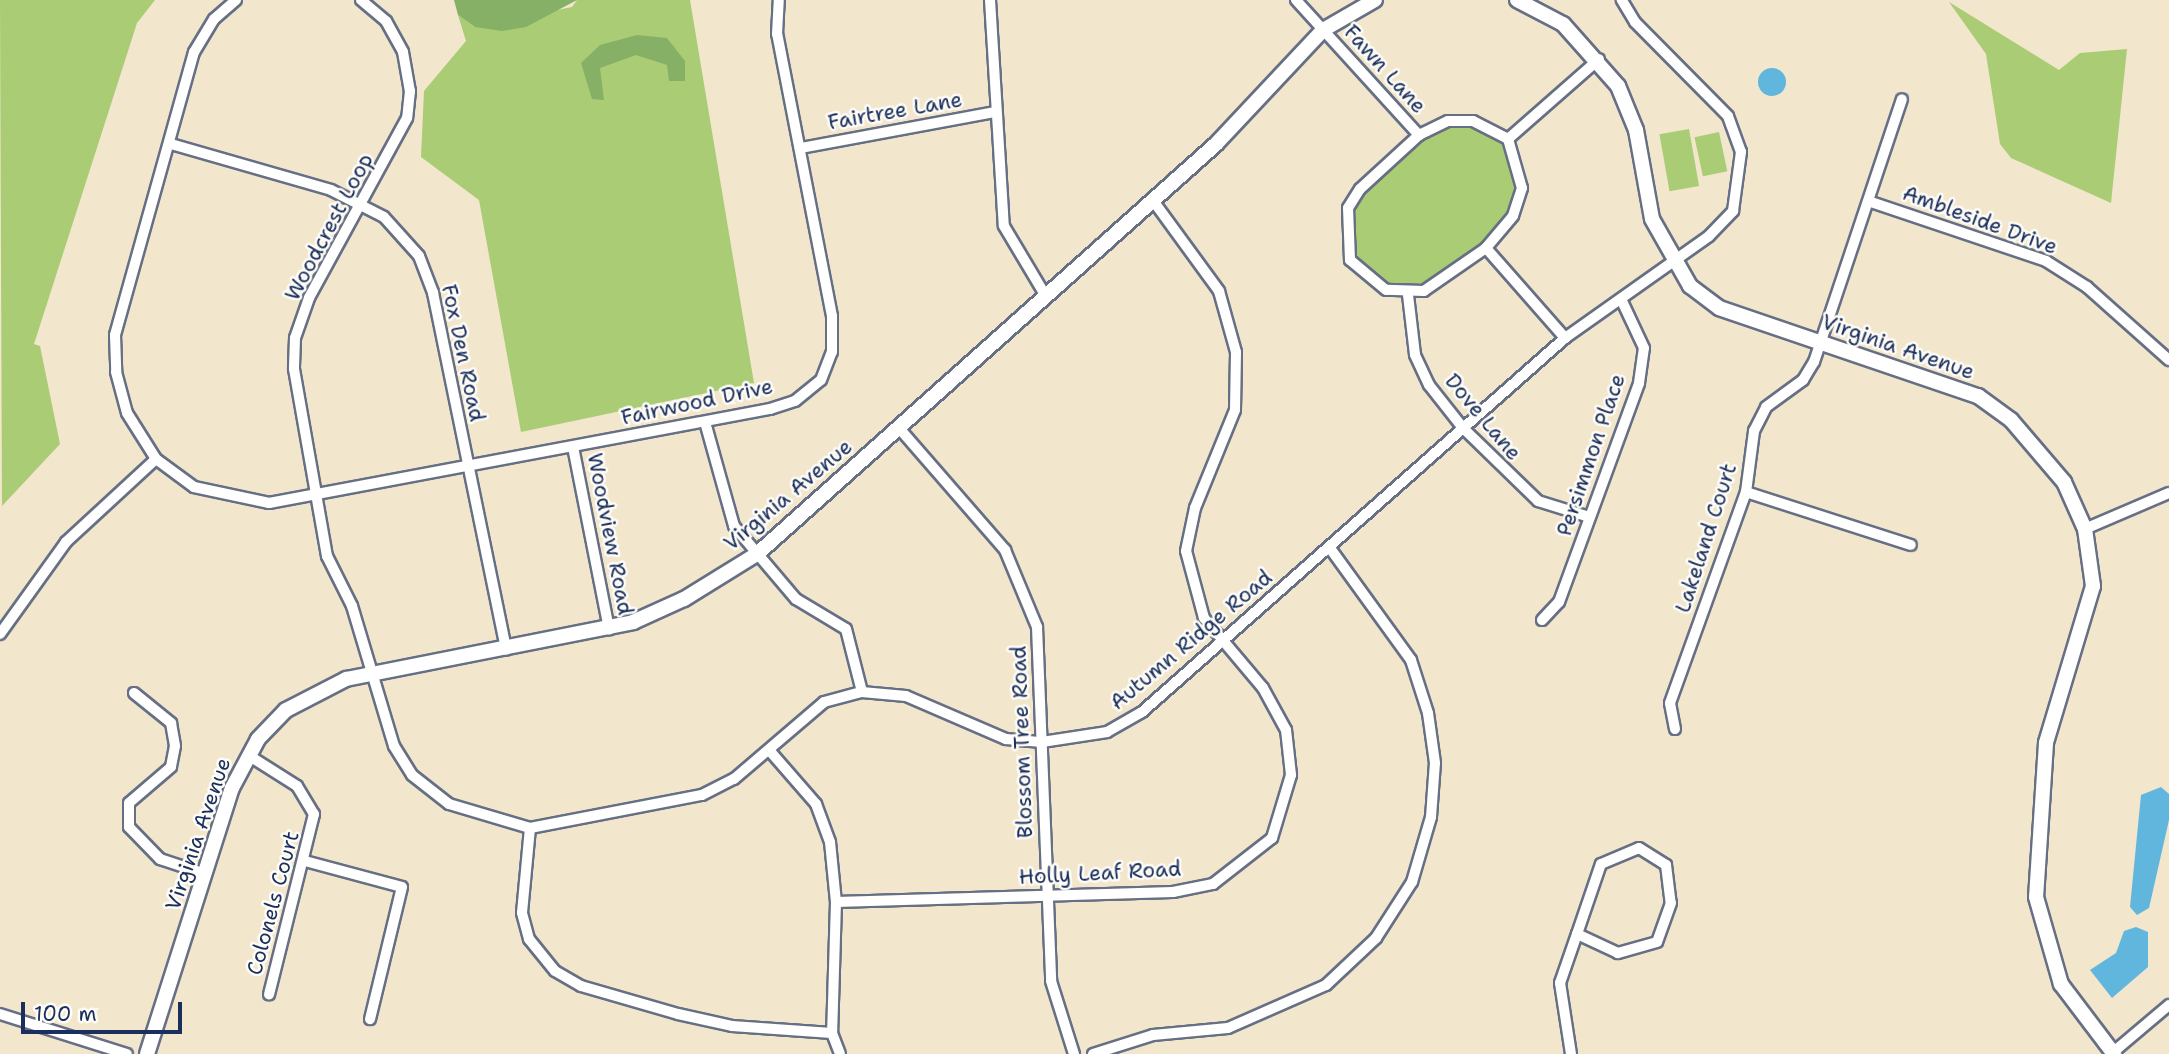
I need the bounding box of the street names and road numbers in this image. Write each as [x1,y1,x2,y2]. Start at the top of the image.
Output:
street label: Fawn Lane [1339,20,1431,118]
street label: Fairtree Lane [826,87,964,135]
street label: Woodcrest Loop [280,149,378,305]
street label: Ambleside Drive [1899,180,2061,260]
street label: Fox Den Road [436,282,490,424]
street label: Virginia Avenue [1818,309,1978,385]
street label: Dove Lane [1440,369,1526,465]
street label: Persimmon Place [1551,371,1631,539]
street label: Fairwood Drive [619,374,775,430]
street label: Virginia Avenue [719,434,857,556]
street label: Woodview Road [582,451,638,617]
street label: Lakeland Court [1670,460,1742,616]
street label: Autumn Ridge Road [1105,565,1277,715]
street label: Blossom Tree Road [1006,645,1038,839]
street label: Virginia Avenue [160,754,236,914]
street label: Colonels Court [242,828,304,978]
street label: Holly Leaf Road [1018,856,1182,890]

